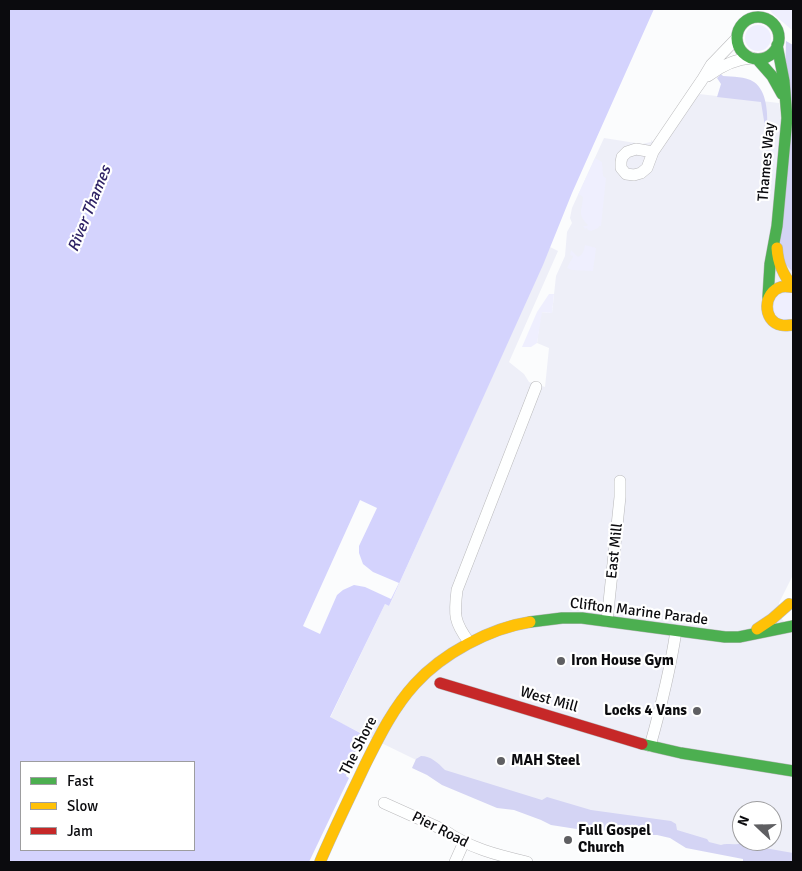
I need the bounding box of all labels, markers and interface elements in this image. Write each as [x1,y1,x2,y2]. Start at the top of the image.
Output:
street label: Thames Way [755,122,779,202]
water label: River Thames [64,163,116,255]
street label: East Mill [603,522,627,580]
street label: Clifton Marine Parade [569,595,709,629]
place label: Iron House Gym [571,652,674,670]
marker: Iron House Gym [555,655,567,667]
street label: West Mill [518,683,580,717]
place label: Locks 4 Vans [604,702,687,720]
marker: Locks 4 Vans [691,705,703,717]
street label: The Shore [337,714,381,778]
place label: MAH Steel [511,752,580,770]
marker: MAH Steel [495,755,507,767]
legend [20,761,195,851]
text: Fast [67,772,94,790]
text: Slow [67,797,98,815]
north arrow [732,801,782,851]
street label: Pier Road [409,808,471,852]
text: N [734,813,753,828]
text: Jam [67,822,93,840]
place label: Full Gospel Church [578,822,651,857]
marker: Full Gospel Church [562,834,574,846]

